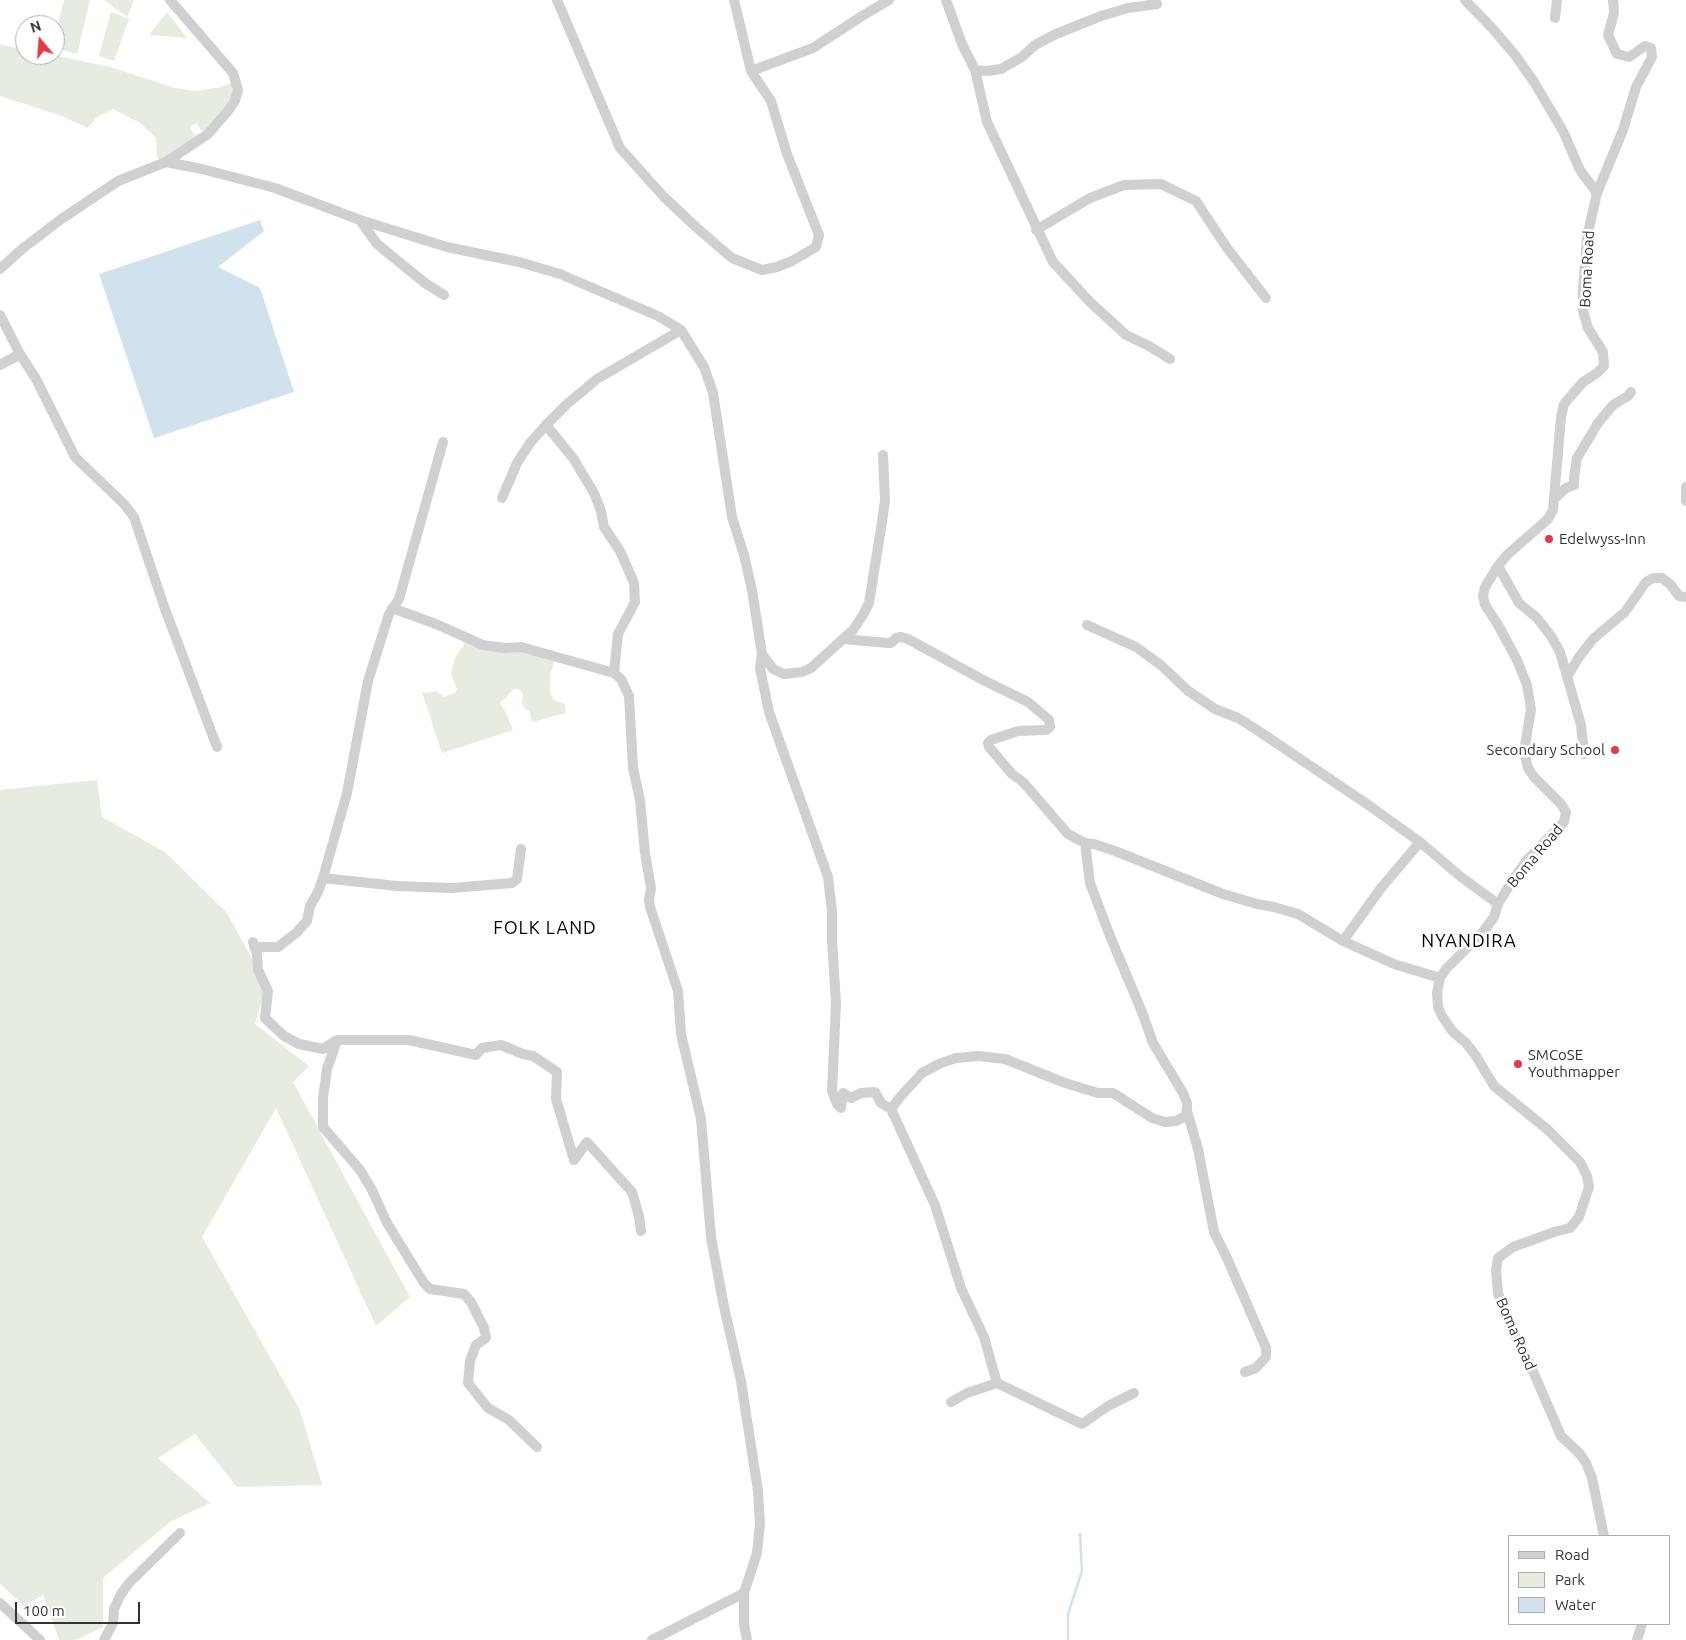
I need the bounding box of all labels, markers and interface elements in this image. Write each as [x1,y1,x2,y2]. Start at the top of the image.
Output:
north arrow [15,15,65,65]
text: N [28,17,43,36]
street label: Boma Road [1576,230,1598,308]
place label: Edelwyss-Inn [1559,530,1646,548]
marker: Edelwyss-Inn [1543,533,1555,545]
place label: Secondary School [1487,741,1605,759]
marker: Secondary School [1609,744,1621,756]
street label: Boma Road [1503,821,1567,891]
district label: FOLK LAND [492,917,598,939]
district label: NYANDIRA [1420,930,1518,952]
place label: SMCoSE Youthmapper [1528,1046,1620,1081]
marker: SMCoSE Youthmapper [1512,1058,1524,1070]
street label: Boma Road [1492,1295,1540,1373]
legend [1508,1535,1671,1625]
text: Road [1555,1546,1590,1563]
text: Park [1555,1571,1585,1588]
scale bar [18,1592,142,1624]
text: Water [1555,1596,1596,1613]
text: 100 m [23,1602,65,1619]

